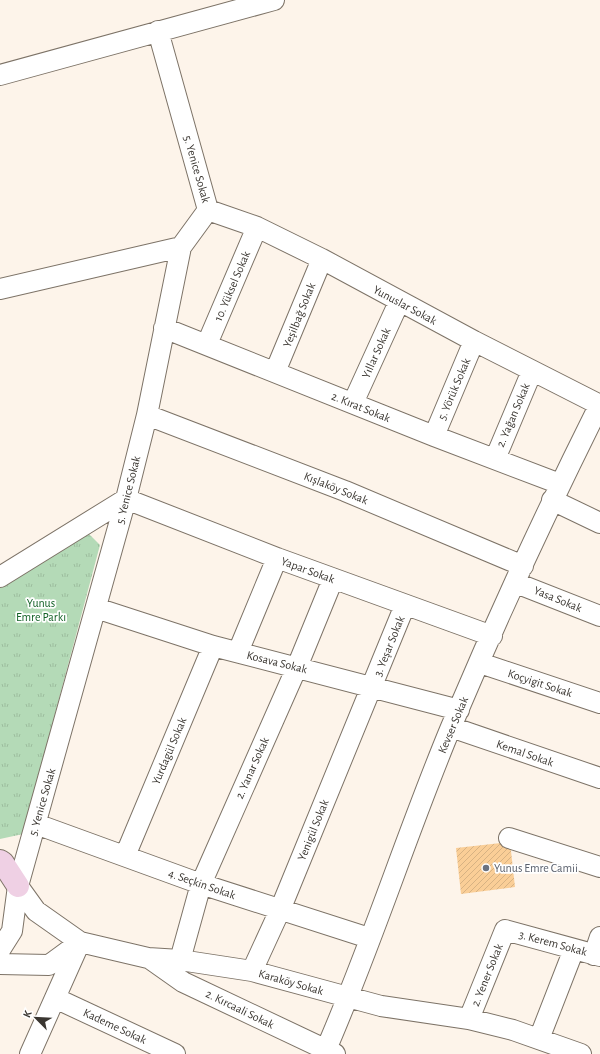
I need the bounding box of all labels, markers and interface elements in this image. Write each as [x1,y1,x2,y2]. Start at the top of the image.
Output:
street label: 5. Yenice Sokak [182,134,213,205]
street label: 10. Yüksel Sokak [212,249,252,323]
street label: Yeşilbağ Sokak [281,281,318,349]
street label: Yunuslar Sokak [371,283,439,327]
street label: Yıllar Sokak [360,325,393,380]
street label: 5. Yörük Sokak [436,356,473,422]
street label: 2. Yağan Sokak [494,381,532,449]
street label: 2. Kırat Sokak [330,390,393,424]
street label: 5. Yenice Sokak [114,454,142,525]
street label: Kışlaköy Sokak [302,470,370,507]
street label: Yapar Sokak [280,555,337,585]
street label: Yasa Sokak [532,584,584,614]
park label: Yunus Emre Parkı [16,597,66,623]
street label: 3. Yeşar Sokak [371,614,407,678]
street label: Kosava Sokak [245,649,309,675]
street label: Koçyigit Sokak [506,667,574,700]
street label: Kevser Sokak [436,694,471,755]
street label: Yurdagül Sokak [149,715,189,786]
street label: 2. Yanar Sokak [233,735,271,801]
street label: Kemal Sokak [495,738,556,769]
street label: 5. Yenice Sokak [27,766,58,837]
street label: Yenigül Sokak [295,797,331,862]
place label: Yunus Emre Camii [494,862,578,874]
marker: Yunus Emre Camii [481,863,491,873]
street label: 4. Seçkin Sokak [167,867,238,901]
street label: 3. Kerem Sokak [518,928,589,958]
street label: 2. Yener Sokak [469,941,505,1008]
street label: Karaköy Sokak [257,967,325,998]
street label: 2. Kırcaali Sokak [204,987,277,1031]
north arrow [16,998,56,1038]
street label: Kademe Sokak [81,1006,149,1046]
text: K [21,1008,34,1019]

